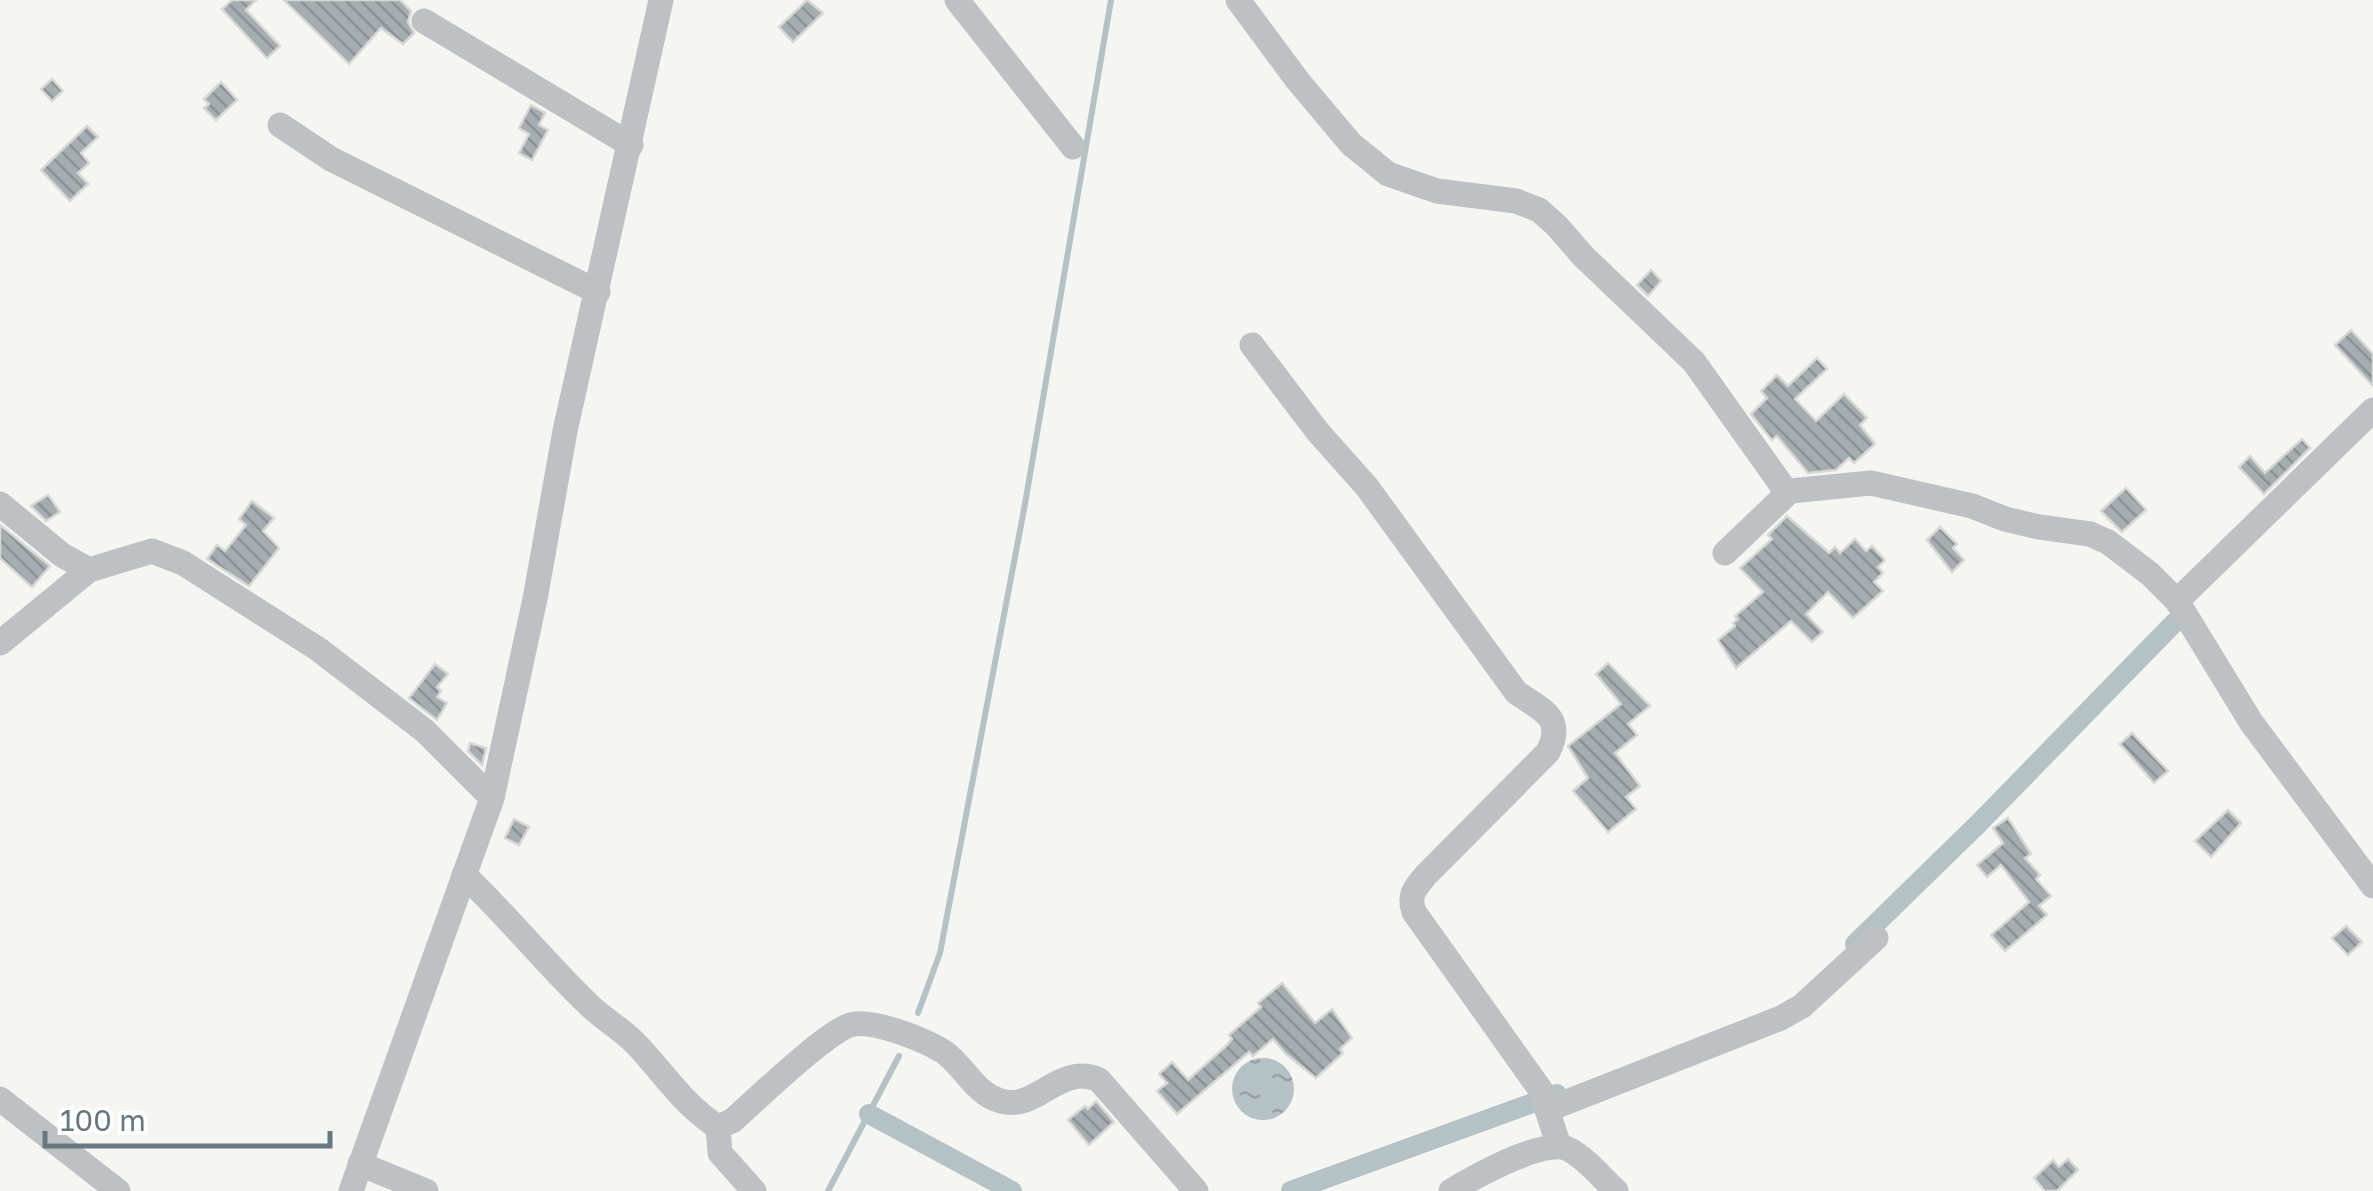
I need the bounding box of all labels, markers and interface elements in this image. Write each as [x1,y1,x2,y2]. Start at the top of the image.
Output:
scale bar [45,1086,330,1148]
text: 100 m [60,1102,146,1138]

